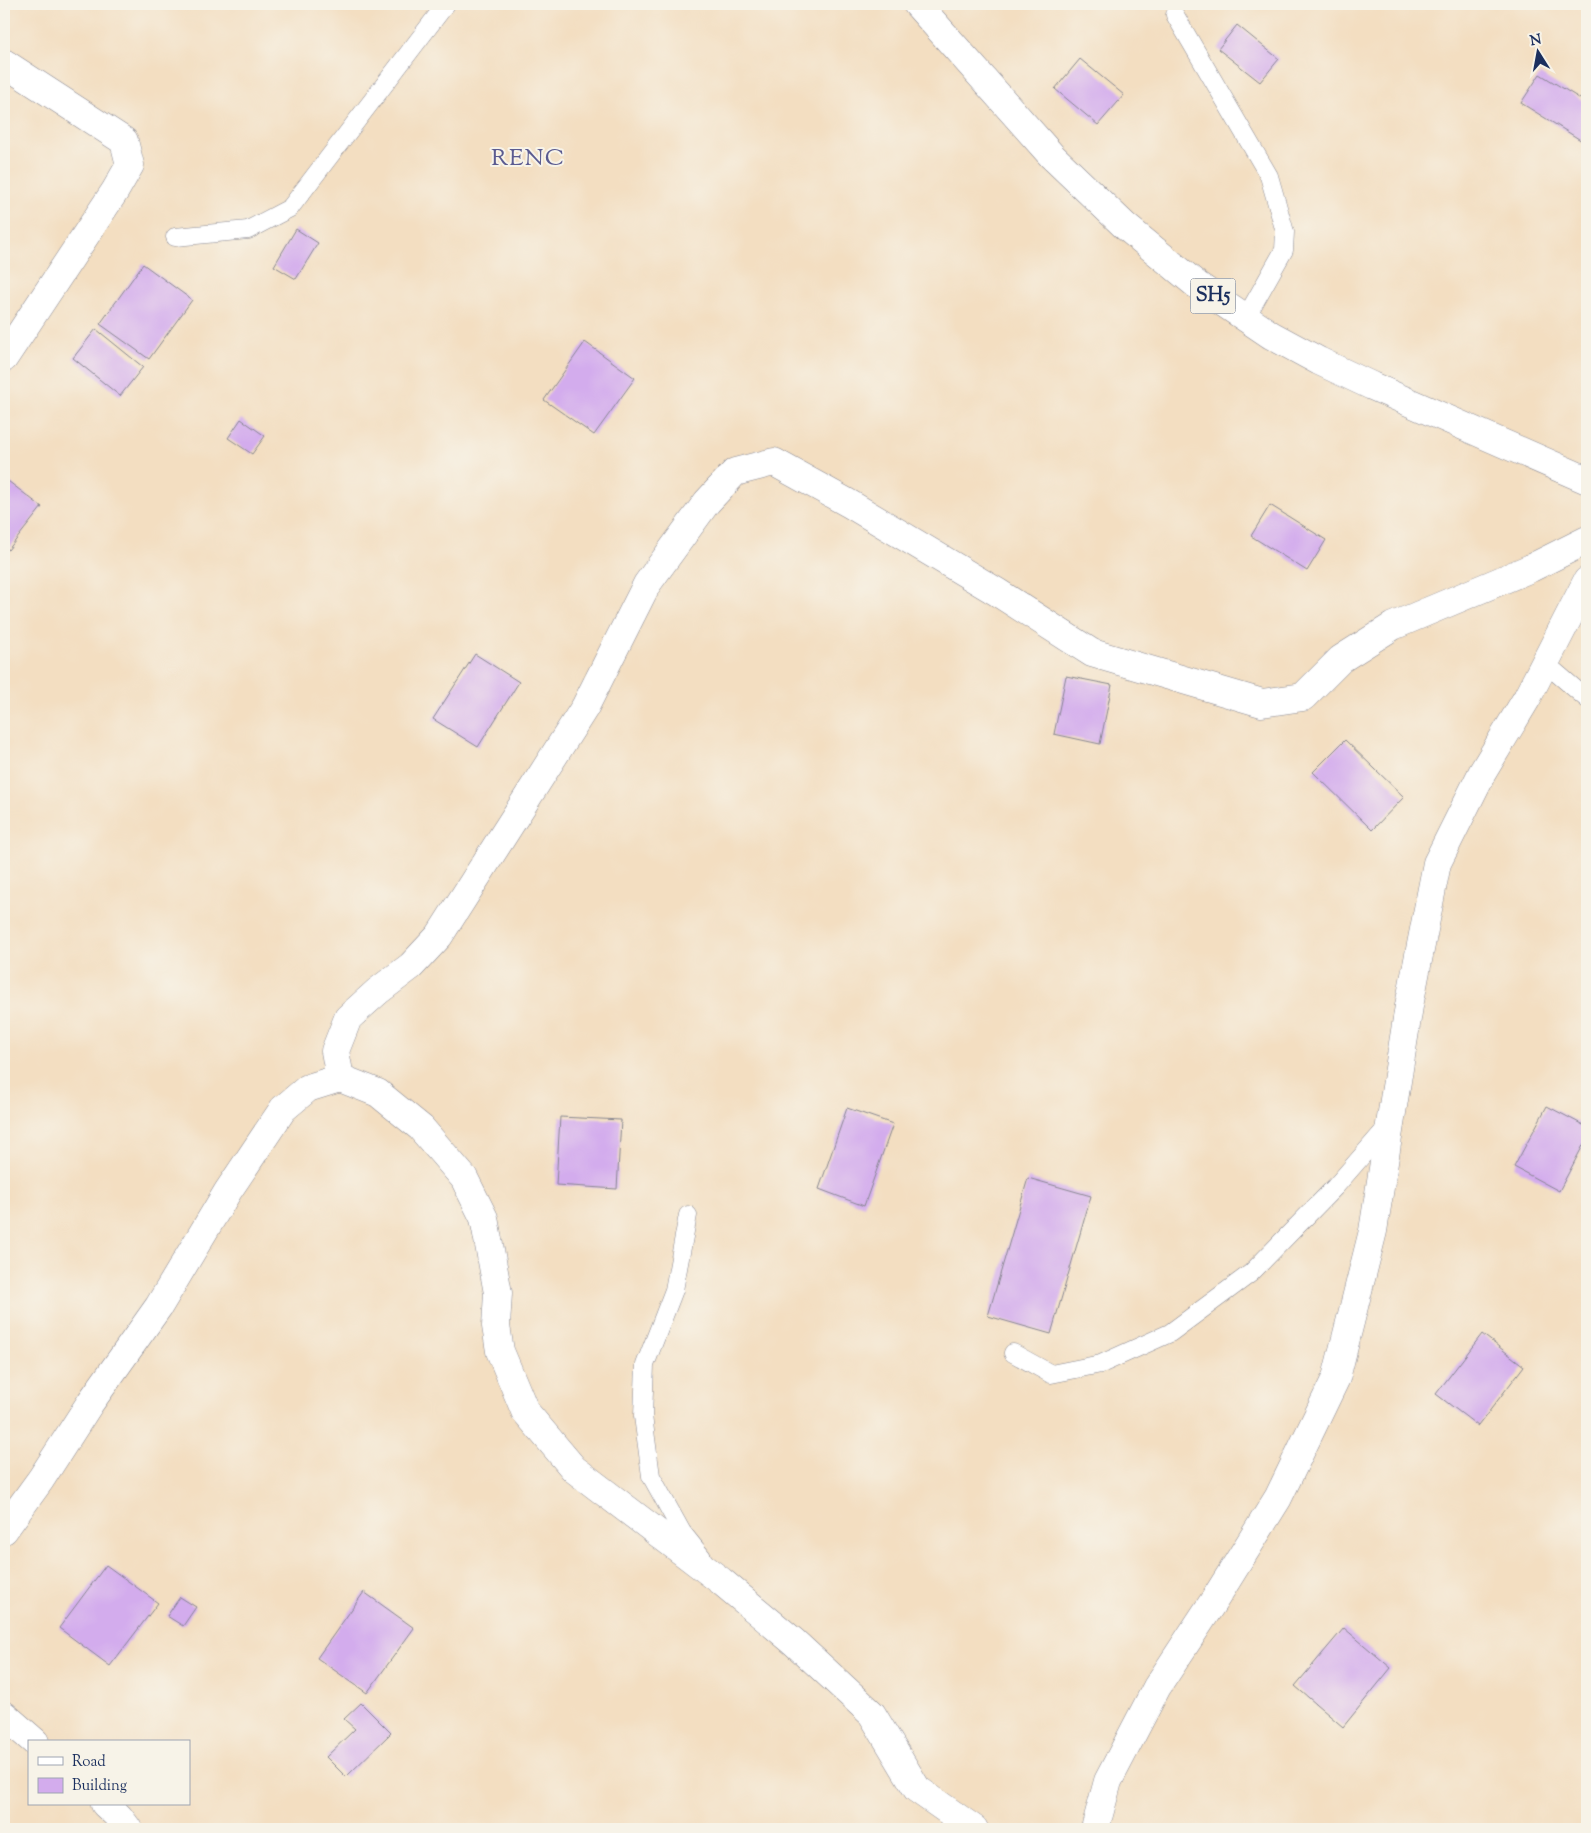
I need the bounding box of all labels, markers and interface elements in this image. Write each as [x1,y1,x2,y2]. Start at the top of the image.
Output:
north arrow [1514,28,1564,78]
text: N [1529,30,1543,52]
district label: RENC [491,142,565,176]
road number: SH5 [1190,278,1236,314]
legend [28,1740,190,1806]
text: Road [72,1752,106,1773]
text: Building [72,1776,127,1797]

